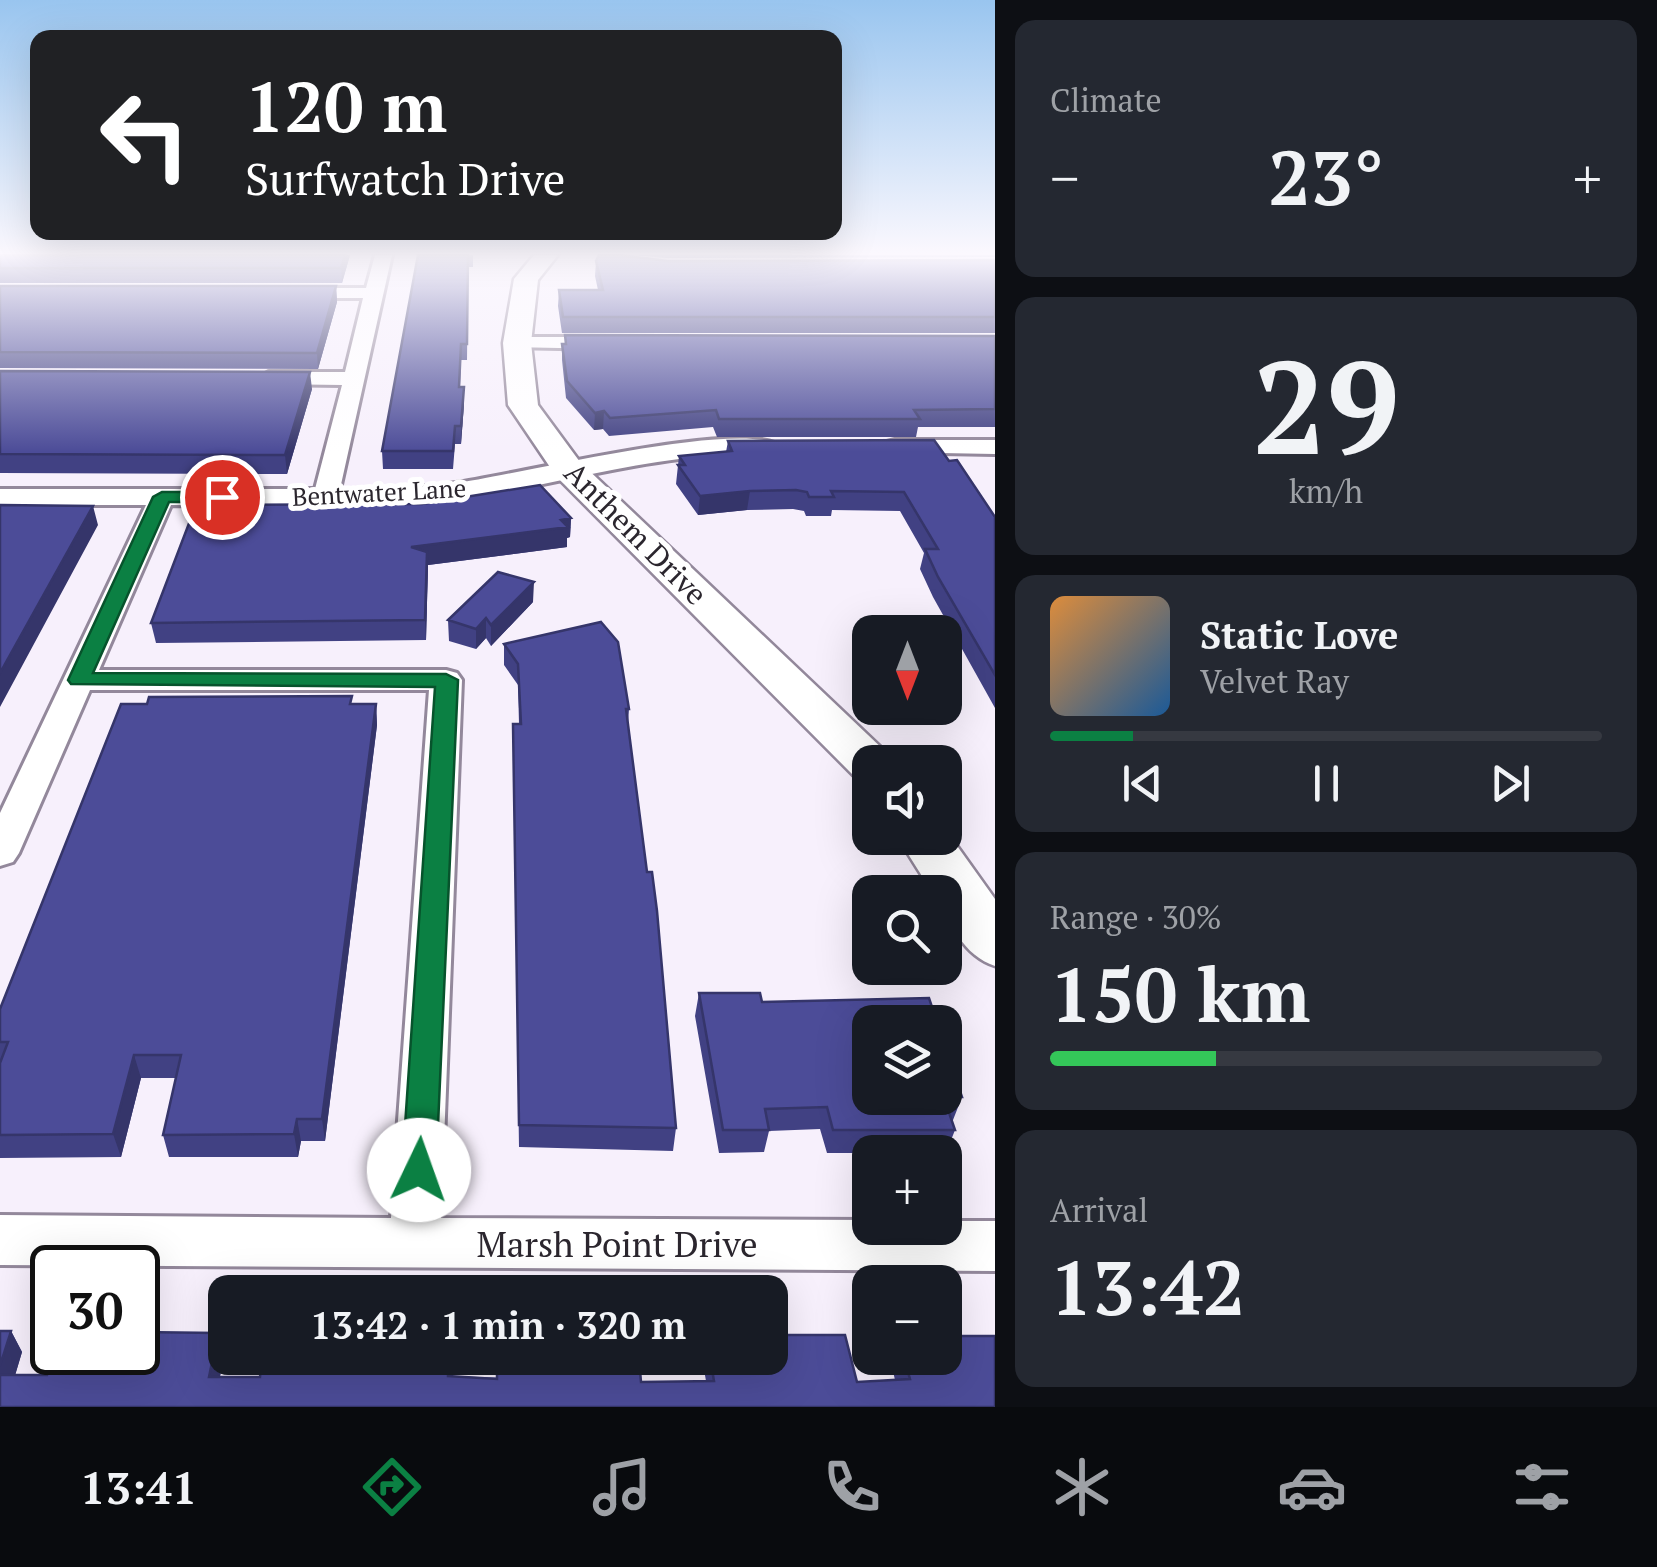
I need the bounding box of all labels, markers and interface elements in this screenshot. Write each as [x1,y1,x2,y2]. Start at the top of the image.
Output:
text: 120 m [245,59,447,152]
icon: left [80,70,210,200]
text: Climate [1050,79,1162,121]
text: 23° [1268,127,1384,226]
text: − [1050,141,1079,214]
text: + [1573,141,1602,214]
text: Surfwatch Drive [245,148,565,208]
text: 29 [1253,319,1399,491]
street label: Anthem Drive [556,453,716,613]
pin [180,455,265,540]
icon: arrive [195,470,250,525]
text: km/h [1289,470,1363,512]
street label: Bentwater Lane [291,471,467,513]
text: Static Love [1200,610,1398,660]
north arrow [852,615,962,725]
map controls [852,615,962,1375]
text: Velvet Ray [1200,660,1349,702]
button: sound [852,745,962,855]
icon: previous [1115,756,1170,811]
icon: pause [1299,756,1354,811]
icon: next [1483,756,1538,811]
button: search [852,875,962,985]
text: Range · 30% [1050,896,1222,938]
text: 150 km [1050,944,1310,1043]
button: layers [852,1005,962,1115]
position arrow [367,1118,471,1222]
button: + [852,1135,962,1245]
text: Arrival [1050,1189,1148,1231]
street label: Marsh Point Drive [476,1221,758,1267]
text: 13:42 [1050,1237,1245,1336]
speed limit sign: 30 [30,1245,160,1375]
button: − [852,1265,962,1375]
text: 13:42 · 1 min · 320 m [310,1300,686,1350]
icon: directions [357,1452,427,1522]
icon: music [587,1452,657,1522]
icon: phone [817,1452,887,1522]
icon: climate [1047,1452,1117,1522]
icon: car [1277,1452,1347,1522]
icon: filters [1507,1452,1577,1522]
text: 13:41 [80,1457,197,1517]

